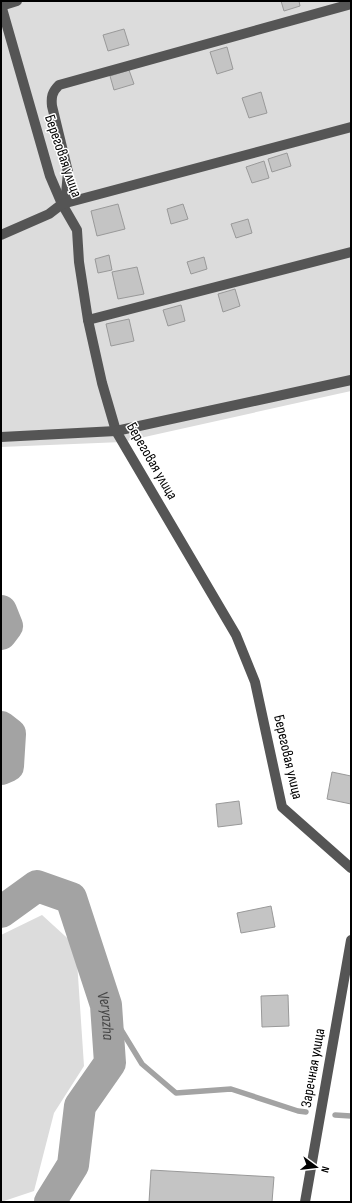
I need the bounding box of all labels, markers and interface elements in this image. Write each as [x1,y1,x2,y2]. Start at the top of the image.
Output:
street label: Береговая улица [40,112,86,200]
street label: Береговая улица [122,419,182,503]
street label: Береговая улица [269,713,307,801]
water label: Veryazha [93,989,118,1041]
street label: Заречная улица [297,1027,329,1109]
north arrow [296,1147,336,1187]
text: N [318,1165,332,1174]

